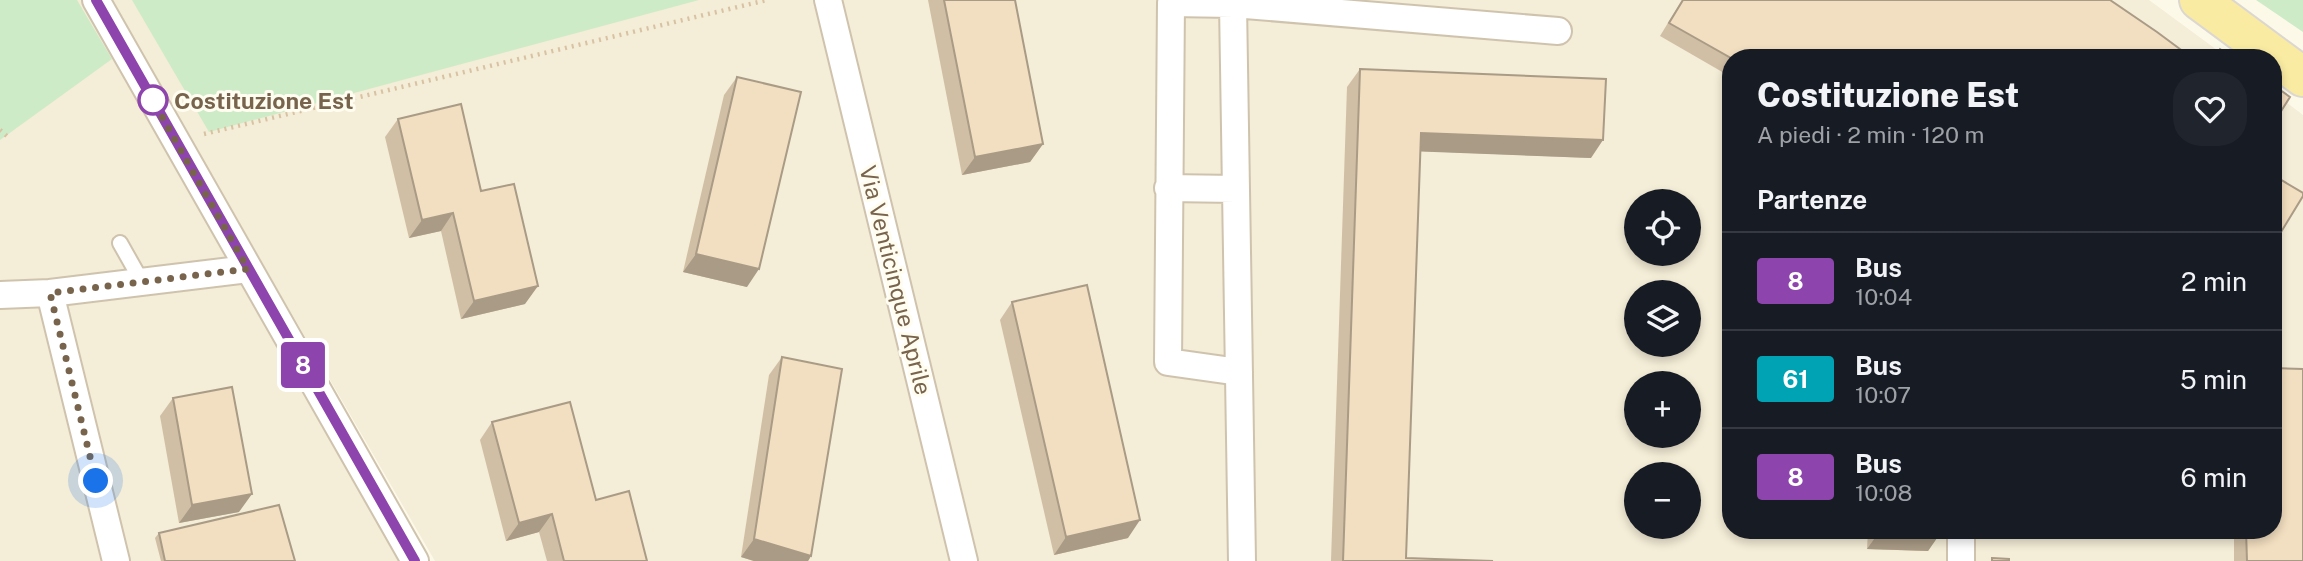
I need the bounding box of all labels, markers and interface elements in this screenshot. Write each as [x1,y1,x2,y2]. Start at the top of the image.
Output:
button: heart [2173,72,2247,146]
text: Costituzione Est [1757,76,2019,114]
marker: Costituzione Est [138,85,168,115]
place label: Costituzione Est [174,87,354,114]
text: A piedi · 2 min · 120 m [1757,121,1984,148]
street label: Via Venticinque Aprile [854,163,938,397]
text: Partenze [1757,184,1867,215]
map controls [1624,189,1701,539]
button: locate [1624,189,1701,266]
text: Bus [1855,252,1902,283]
text: 2 min [2181,266,2247,297]
text: 8 [1787,267,1804,295]
button: layers [1624,280,1701,357]
text: 10:04 [1855,283,1912,310]
line badge: 8 [280,342,326,388]
text: Bus [1855,350,1902,381]
text: 8 [295,351,311,379]
text: 5 min [2180,364,2247,395]
text: 61 [1782,365,1809,393]
button: + [1624,371,1701,448]
text: 10:07 [1855,381,1911,408]
text: Bus [1855,448,1902,479]
button: − [1624,462,1701,539]
text: 6 min [2180,462,2247,493]
your location [78,463,113,498]
text: 8 [1787,463,1804,491]
text: 10:08 [1855,479,1912,506]

